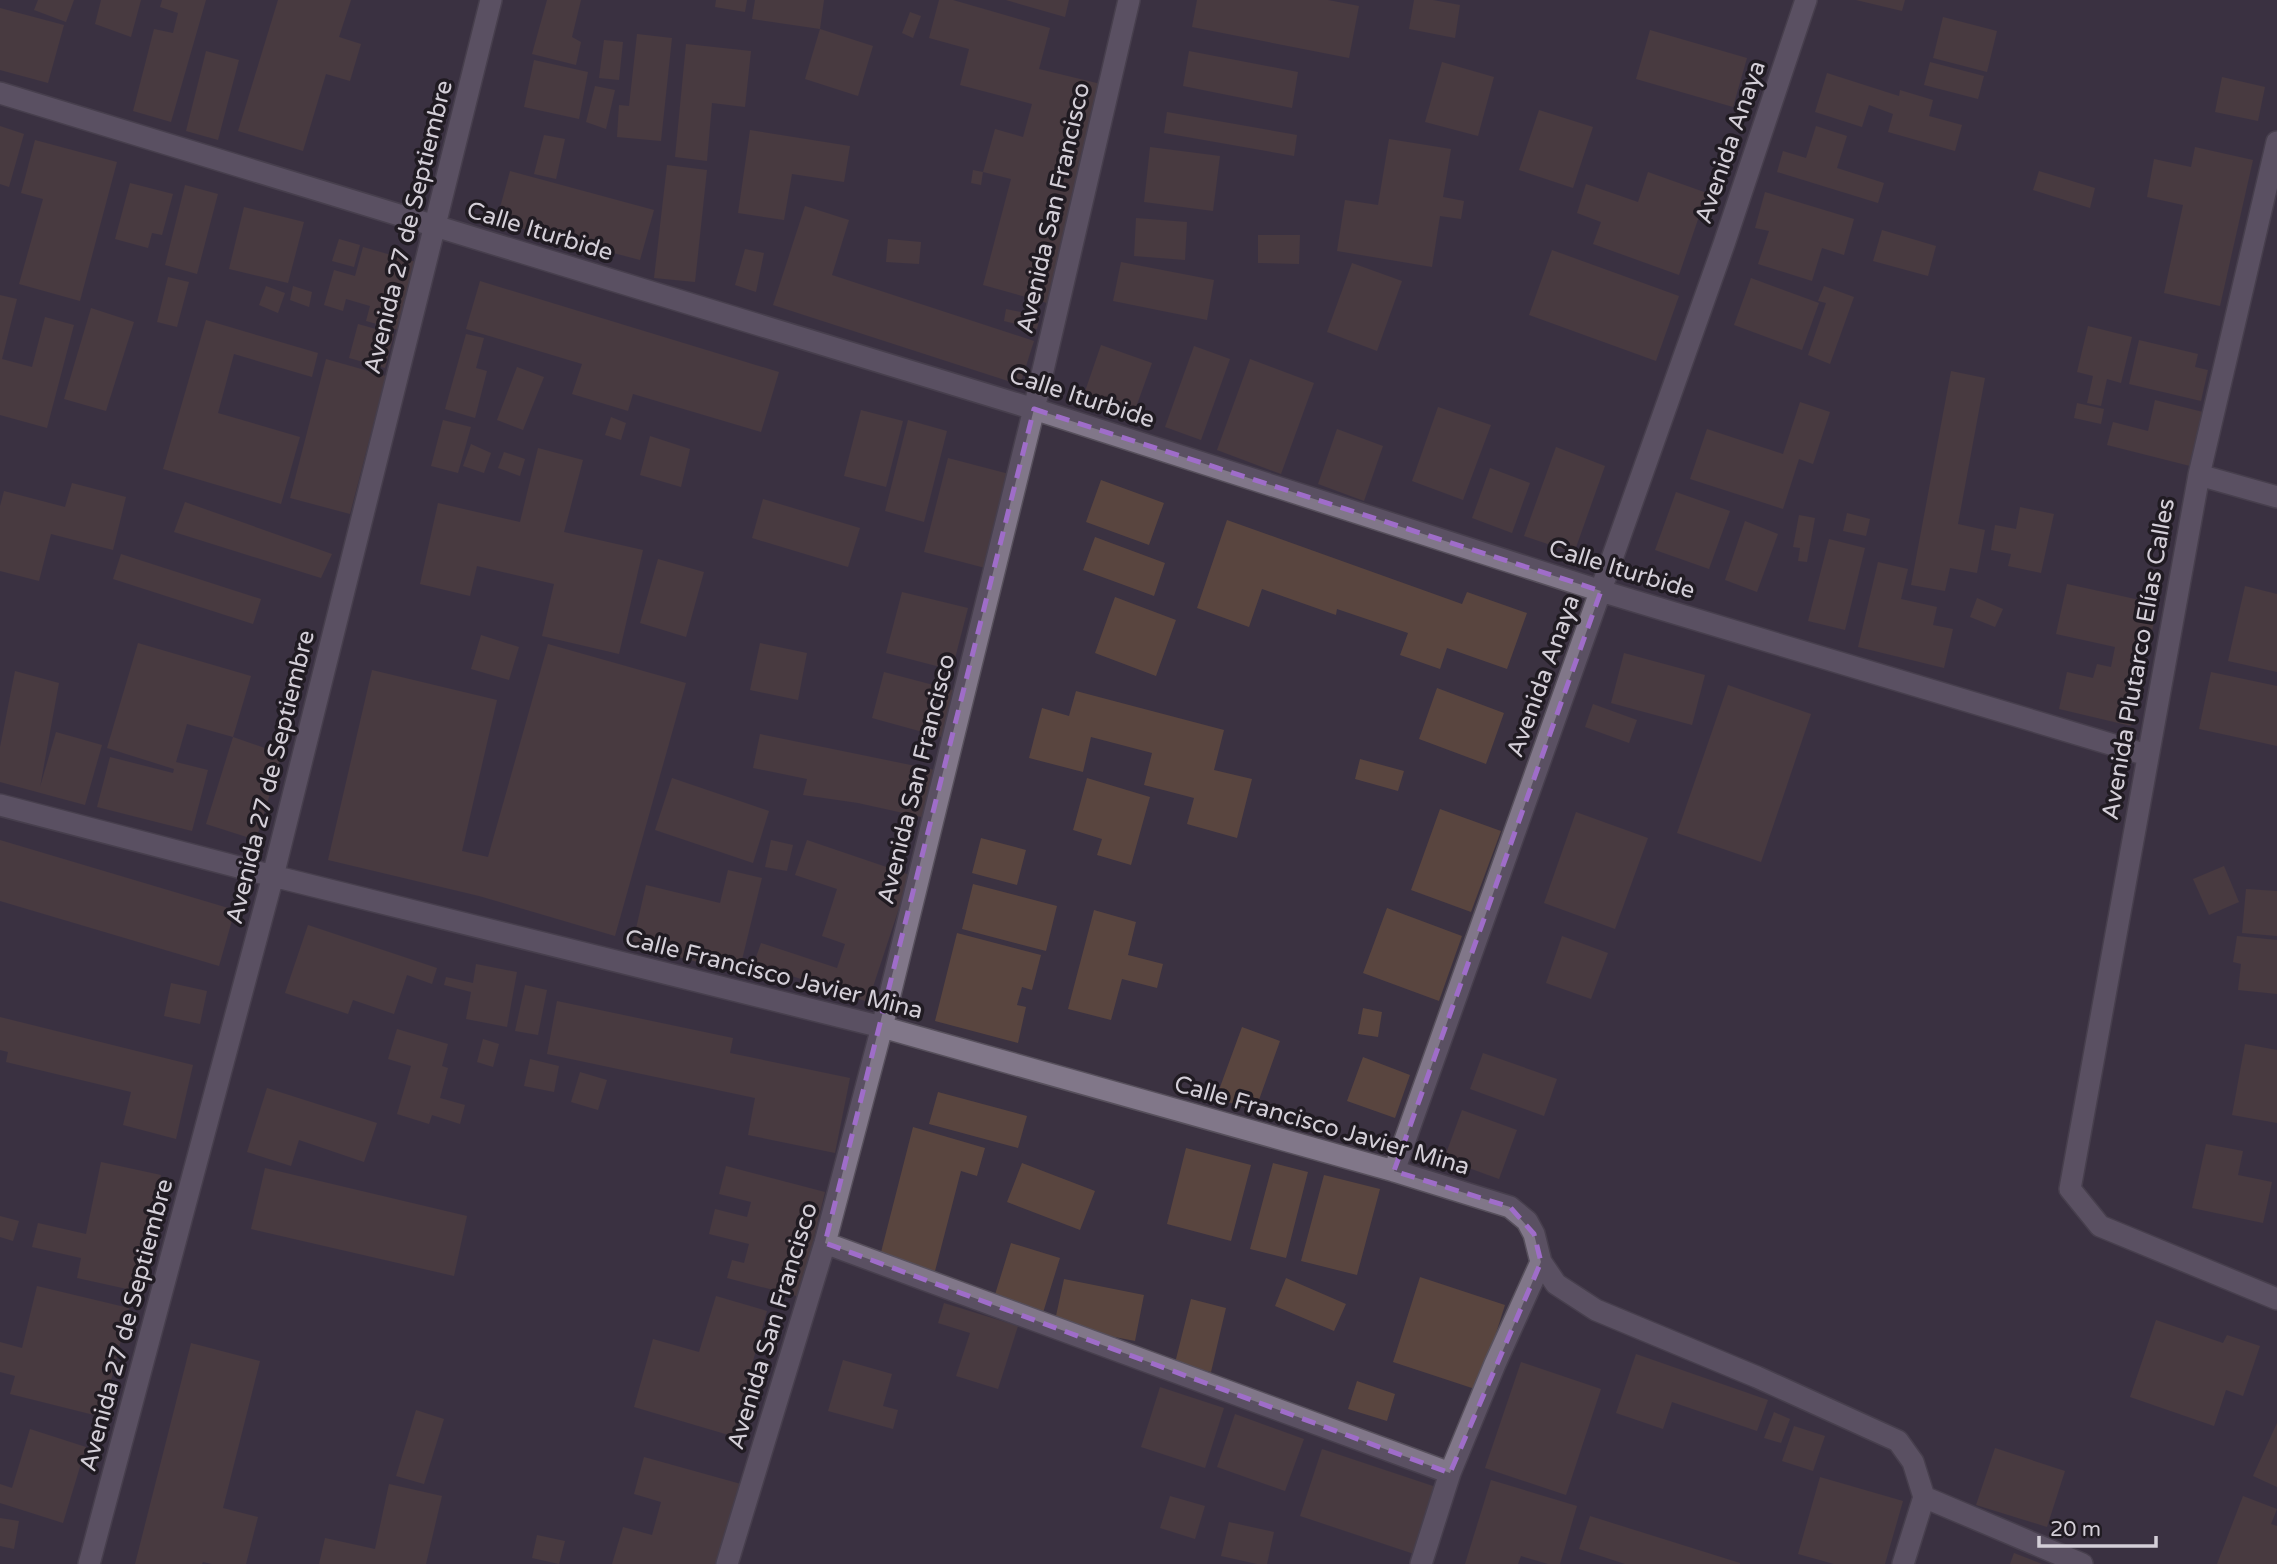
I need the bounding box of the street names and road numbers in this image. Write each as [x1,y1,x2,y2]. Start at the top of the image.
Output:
street label: Avenida Anaya [1689,57,1772,228]
street label: Avenida 27 de Septiembre [358,77,459,377]
street label: Avenida San Francisco [1010,80,1096,336]
street label: Calle Iturbide [463,195,616,267]
street label: Calle Iturbide [1005,360,1158,435]
street label: Avenida Plutarco Elías Calles [2096,496,2181,822]
street label: Calle Iturbide [1545,533,1698,605]
street label: Avenida Anaya [1501,591,1586,761]
street label: Avenida 27 de Septiembre [220,627,321,927]
street label: Avenida San Francisco [871,651,962,907]
street label: Calle Francisco Javier Mina [622,923,926,1026]
street label: Calle Francisco Javier Mina [1171,1069,1473,1182]
street label: Avenida 27 de Septiembre [73,1176,180,1475]
street label: Avenida San Francisco [721,1199,824,1453]

